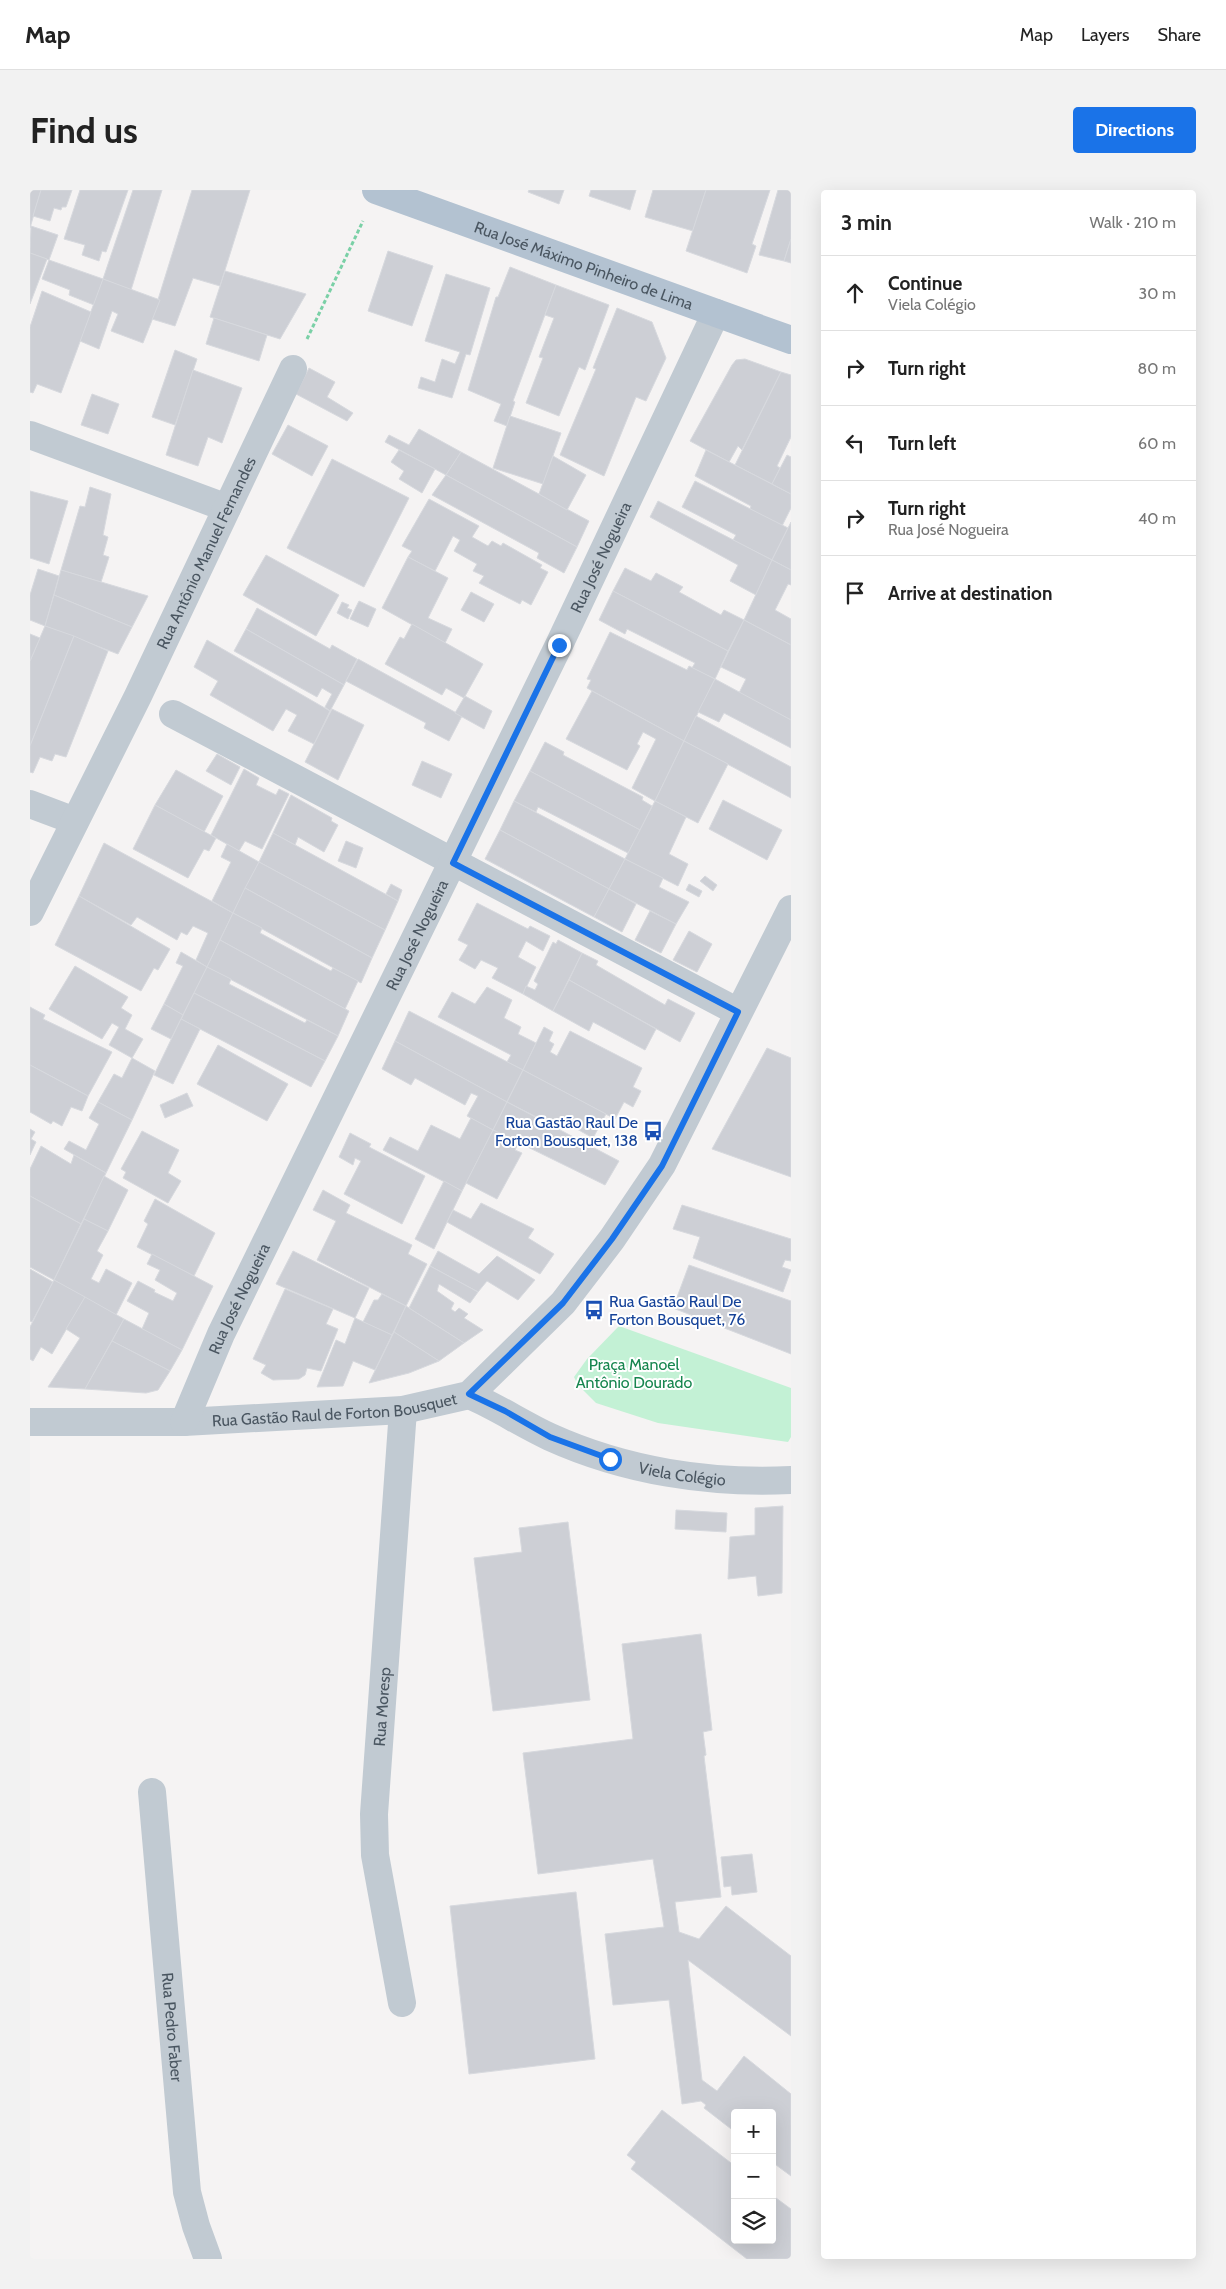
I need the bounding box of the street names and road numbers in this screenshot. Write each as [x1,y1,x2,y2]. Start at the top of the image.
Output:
street label: Rua José Máximo Pinheiro de Lima [472,217,696,313]
street label: Rua Antônio Manuel Fernandes [152,453,260,652]
street label: Rua José Nogueira [566,498,635,616]
street label: Rua José Nogueira [382,876,452,993]
street label: Rua José Nogueira [204,1240,274,1357]
street label: Rua Gastão Raul de Forton Bousquet [211,1388,459,1430]
street label: Viela Colégio [637,1458,727,1489]
street label: Rua Moresp [369,1666,394,1747]
street label: Rua Pedro Faber [158,1972,187,2084]

